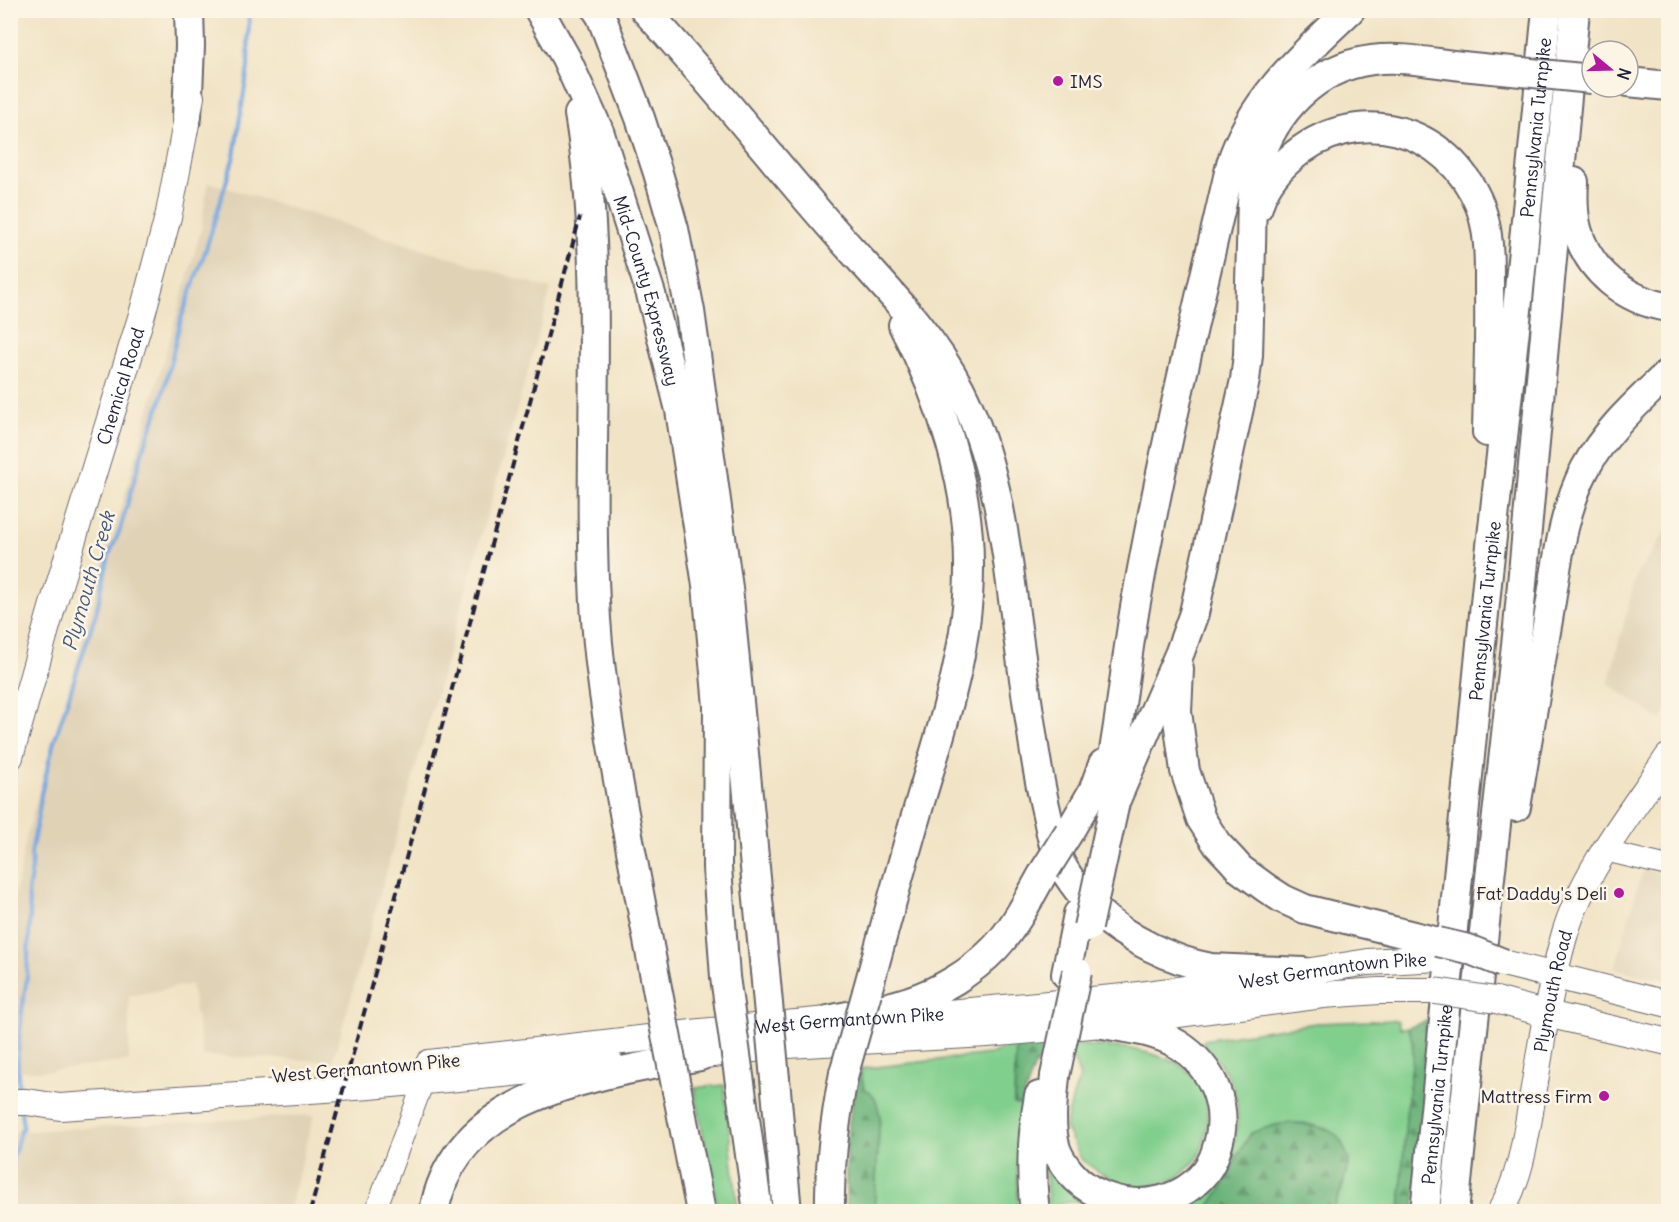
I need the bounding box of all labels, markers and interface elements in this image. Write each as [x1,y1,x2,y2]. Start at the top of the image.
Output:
street label: Pennsylvania Turnpike [1515,37,1556,219]
north arrow [1580,39,1640,99]
text: N [1613,65,1635,82]
place label: IMS [1070,70,1102,93]
marker: IMS [1051,74,1065,88]
street label: Mid-County Expressway [609,193,685,388]
street label: Chemical Road [91,324,149,448]
water label: Plymouth Creek [56,507,120,654]
street label: Pennsylvania Turnpike [1464,520,1505,702]
place label: Fat Daddy's Deli [1476,882,1607,905]
marker: Fat Daddy's Deli [1612,886,1626,900]
street label: Plymouth Road [1529,927,1577,1054]
street label: West Germantown Pike [1238,947,1427,993]
street label: West Germantown Pike [754,1002,945,1038]
street label: Pennsylvania Turnpike [1416,1004,1457,1186]
street label: West Germantown Pike [271,1048,461,1088]
place label: Mattress Firm [1481,1085,1592,1108]
marker: Mattress Firm [1597,1089,1611,1103]

